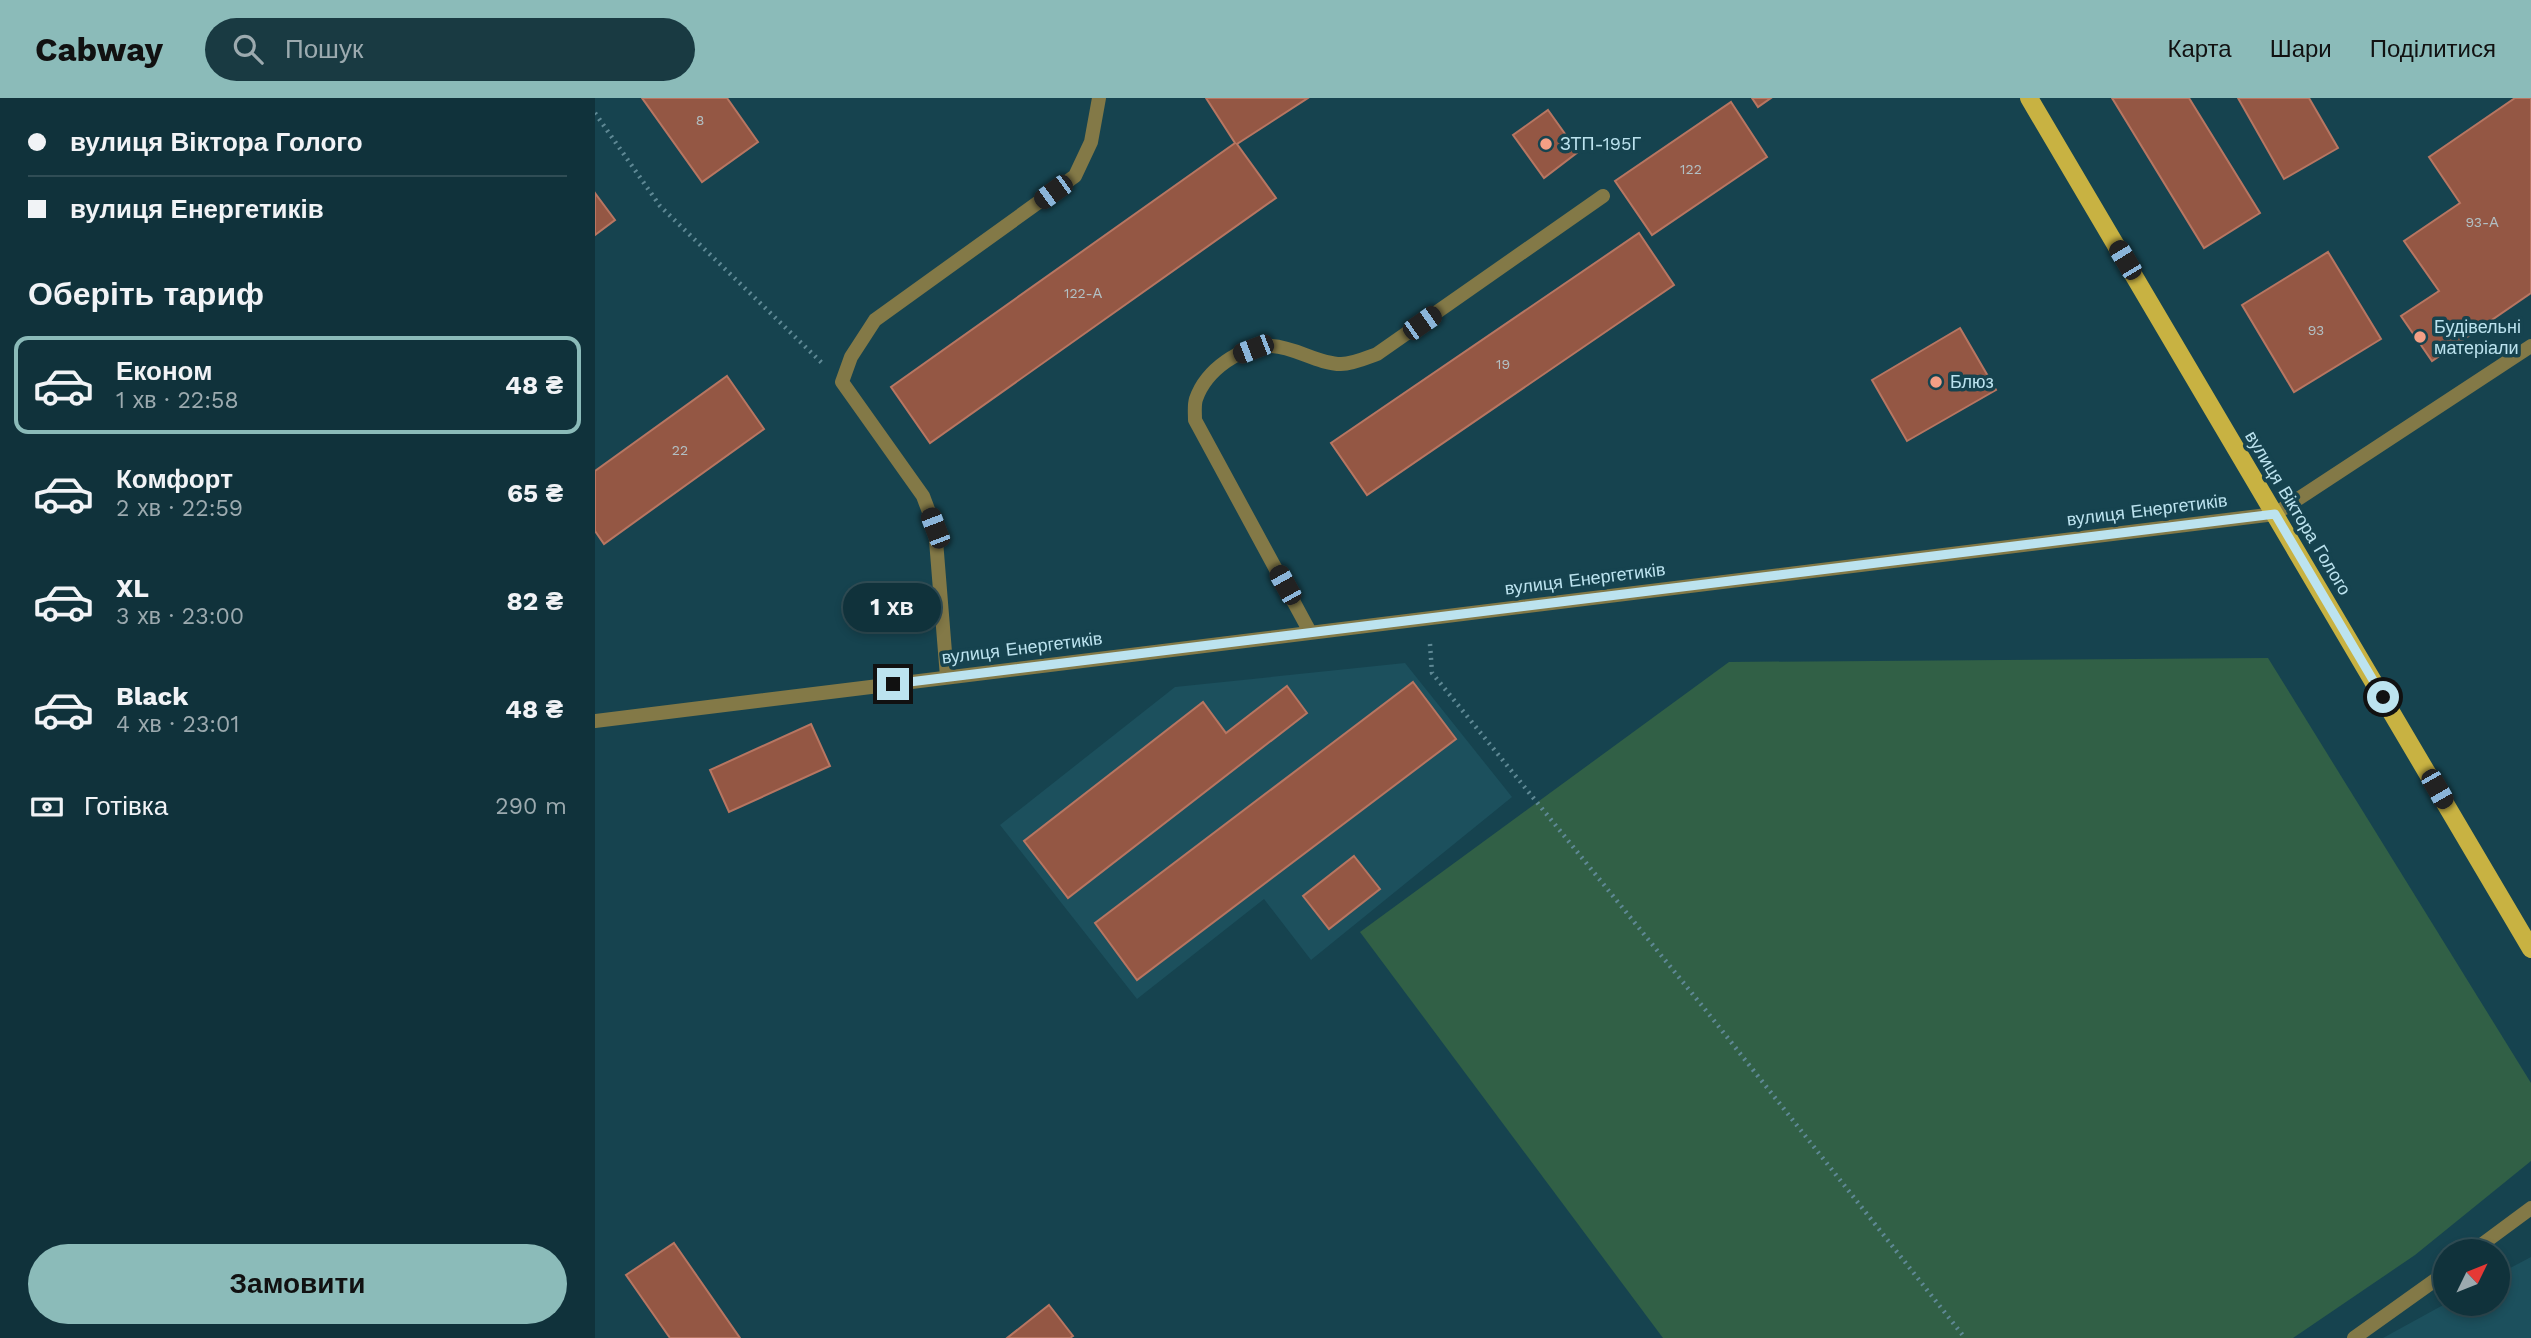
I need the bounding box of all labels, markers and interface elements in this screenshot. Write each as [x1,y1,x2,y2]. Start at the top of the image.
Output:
search box [205,18,695,81]
text: Cabway [35,30,163,69]
icon: search [229,30,267,68]
text: Пошук [285,34,363,64]
text: Карта [2167,35,2232,63]
text: Шари [2270,35,2332,63]
text: Поділитися [2370,35,2496,63]
house number: 8 [696,112,704,128]
text: вулиця Віктора Голого [70,127,363,157]
place label: ЗТП-195Г [1560,133,1641,154]
marker: ЗТП-195Г [1538,136,1554,152]
house number: 122 [1680,161,1702,177]
car [1030,171,1077,213]
text: вулиця Енергетиків [70,194,324,224]
house number: 93-А [2466,214,2499,230]
car [2106,237,2145,283]
text: Оберіть тариф [28,275,264,313]
house number: 122-А [1064,285,1103,301]
car [1399,302,1446,344]
place label: Будівельні матеріали [2434,316,2521,358]
house number: 93 [2308,322,2324,338]
marker: Будівельні матеріали [2412,329,2428,345]
car [1230,332,1277,366]
icon: car [32,354,95,417]
text: Економ [116,356,212,386]
house number: 19 [1496,356,1510,372]
text: 48 ₴ [505,370,563,400]
place label: Блюз [1950,371,1994,392]
marker: Блюз [1928,374,1944,390]
text: 1 хв · 22:58 [116,387,239,414]
street label: вулиця Віктора Голого [2241,427,2356,599]
house number: 22 [672,442,688,458]
icon: car [32,462,95,525]
text: Комфорт [116,464,233,494]
text: 65 ₴ [507,478,563,508]
street label: вулиця Енергетиків [2065,489,2229,530]
text: 2 хв · 22:59 [116,495,243,522]
car [918,505,953,551]
street label: вулиця Енергетиків [1503,558,1667,599]
car [1266,562,1305,608]
icon: car [32,570,95,633]
text: XL [116,573,149,603]
callout: 1 хв [844,582,942,632]
text: 82 ₴ [506,586,563,616]
text: 1 хв [870,594,914,621]
text: 3 хв · 23:00 [116,603,244,630]
street label: вулиця Енергетиків [940,627,1104,668]
route end [877,668,909,700]
icon: car [32,678,95,741]
text: Black [116,681,188,711]
route start [2367,681,2399,713]
text: 48 ₴ [505,694,563,724]
text: 4 хв · 23:01 [116,711,239,738]
car [2418,766,2457,812]
icon: cash [28,788,66,826]
text: Готівка [84,791,168,821]
text: 290 m [495,793,567,820]
north arrow [2433,1239,2509,1316]
map controls [2433,1239,2510,1316]
button: Замовити [28,1244,567,1324]

